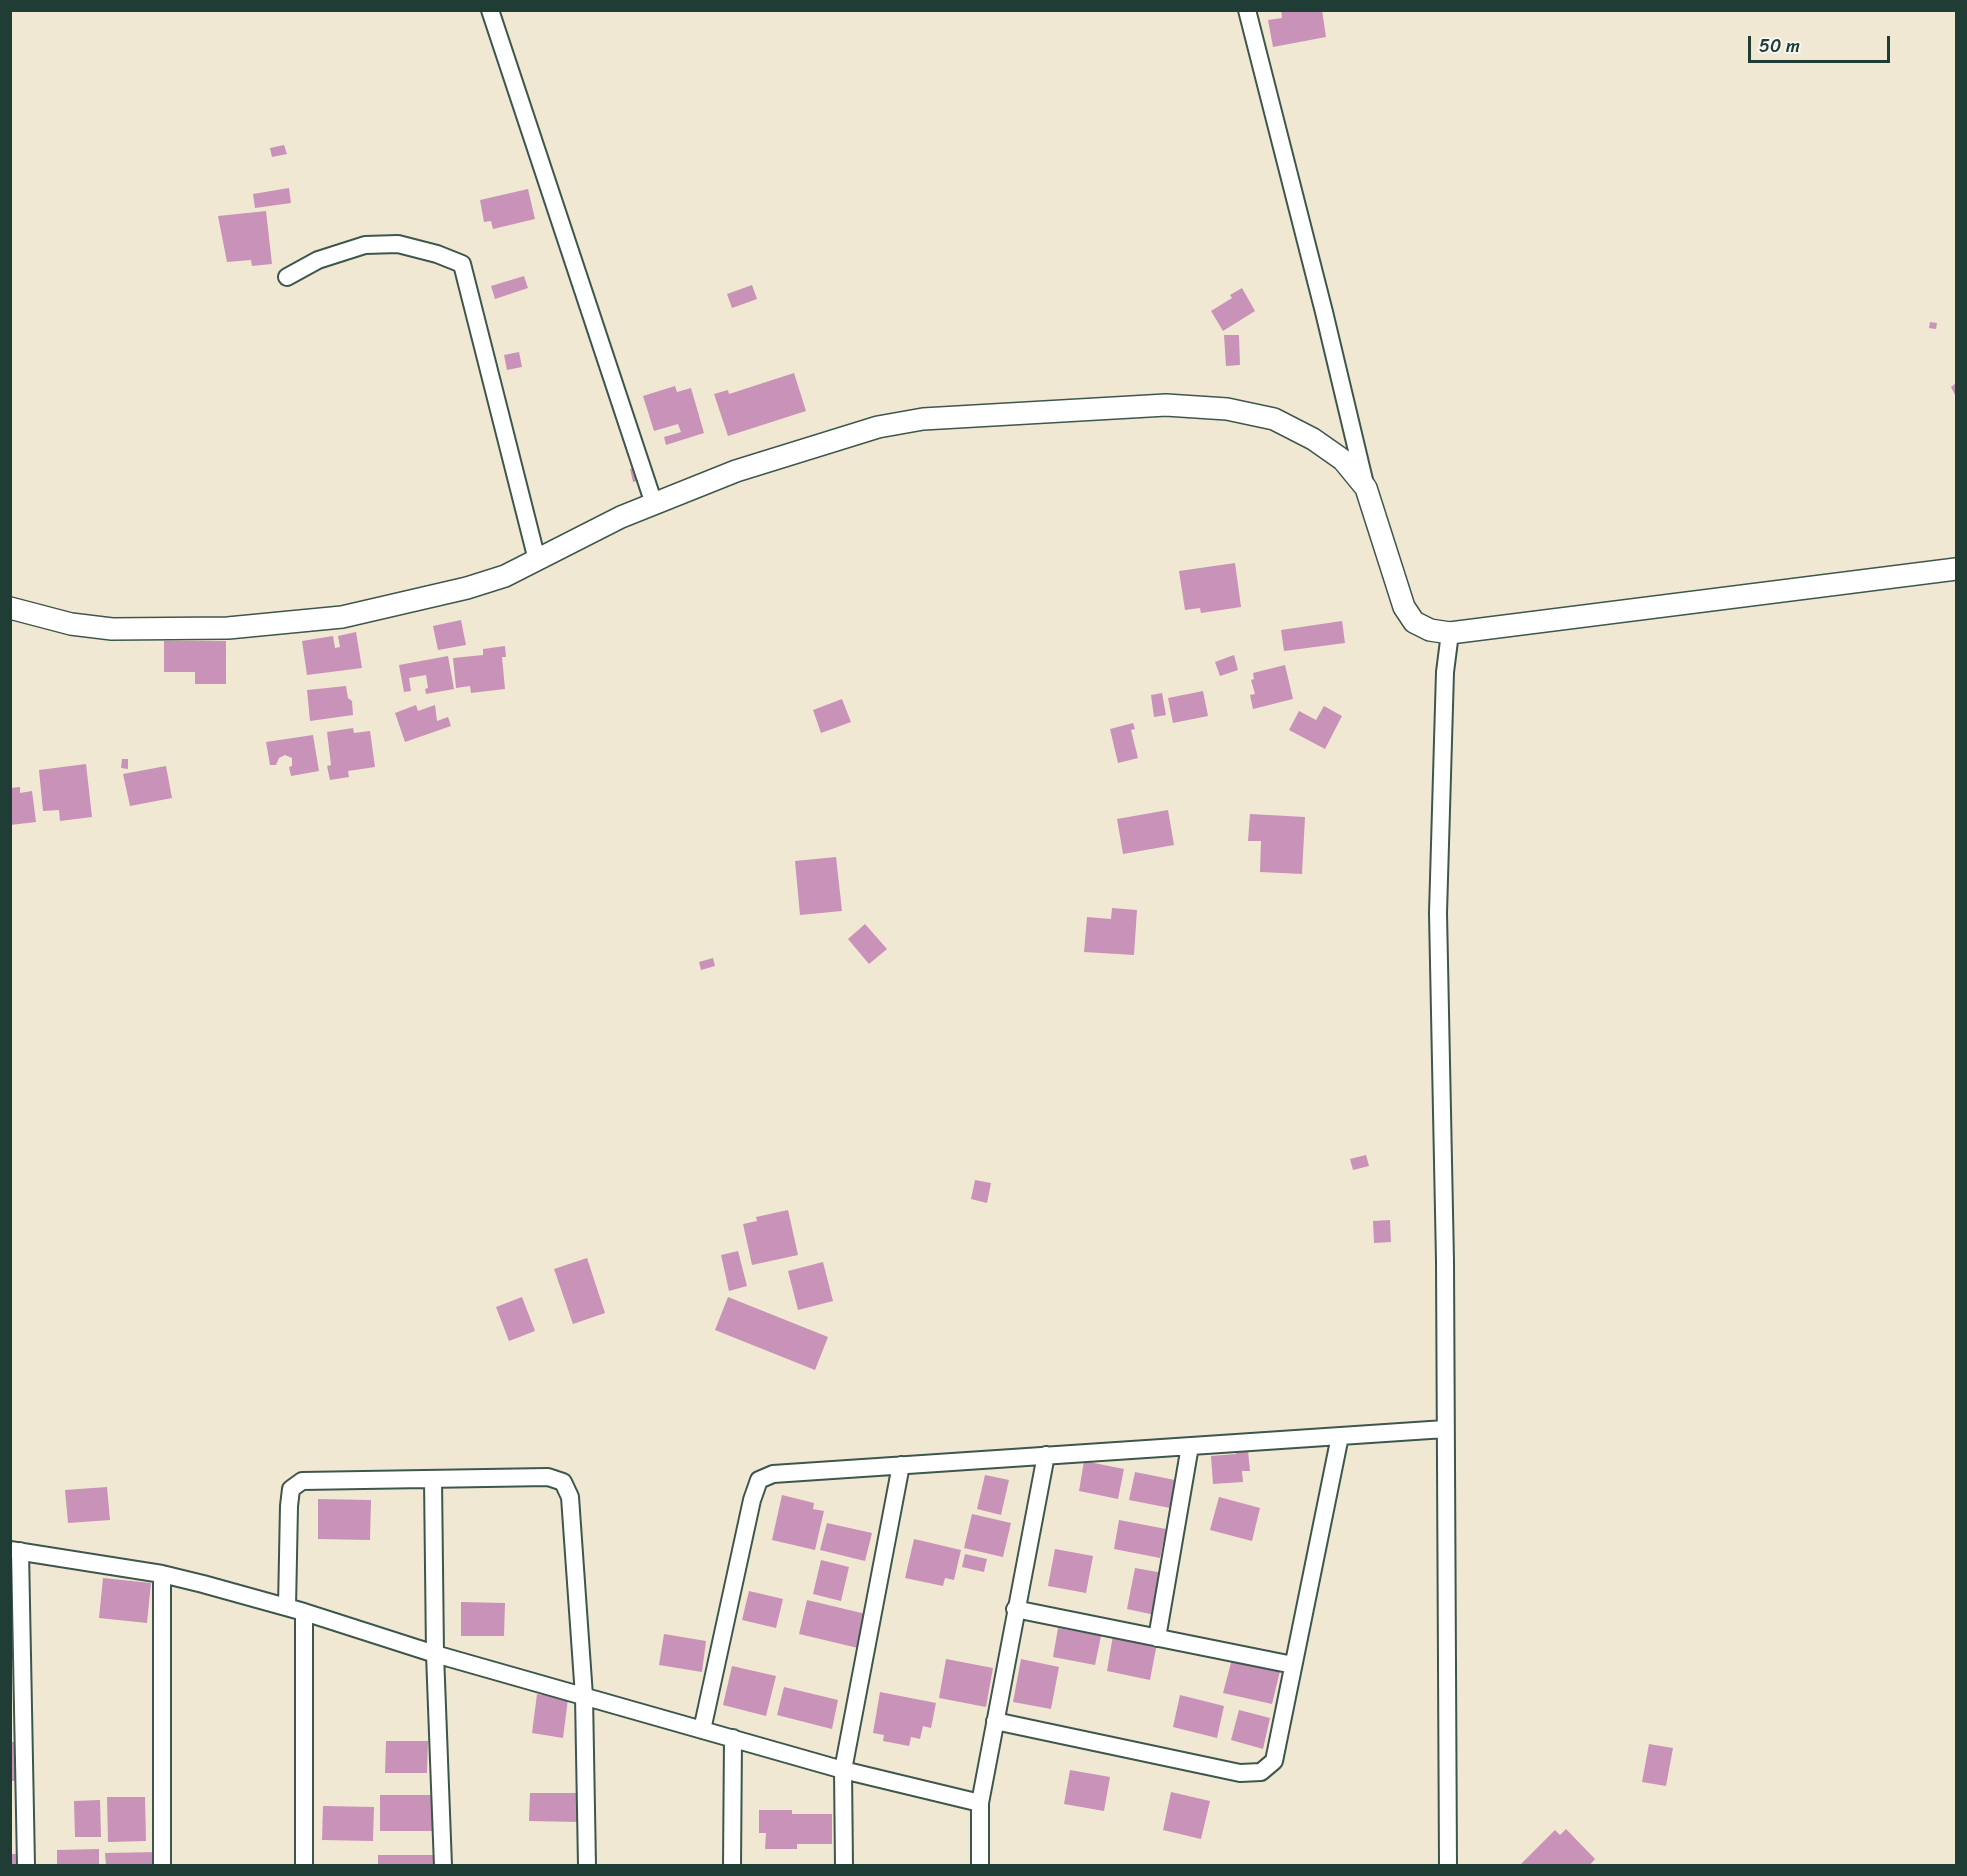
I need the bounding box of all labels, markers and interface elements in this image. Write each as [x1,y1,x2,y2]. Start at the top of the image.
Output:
scale bar [1751,24,1894,62]
text: 50 m [1759,30,1800,62]

